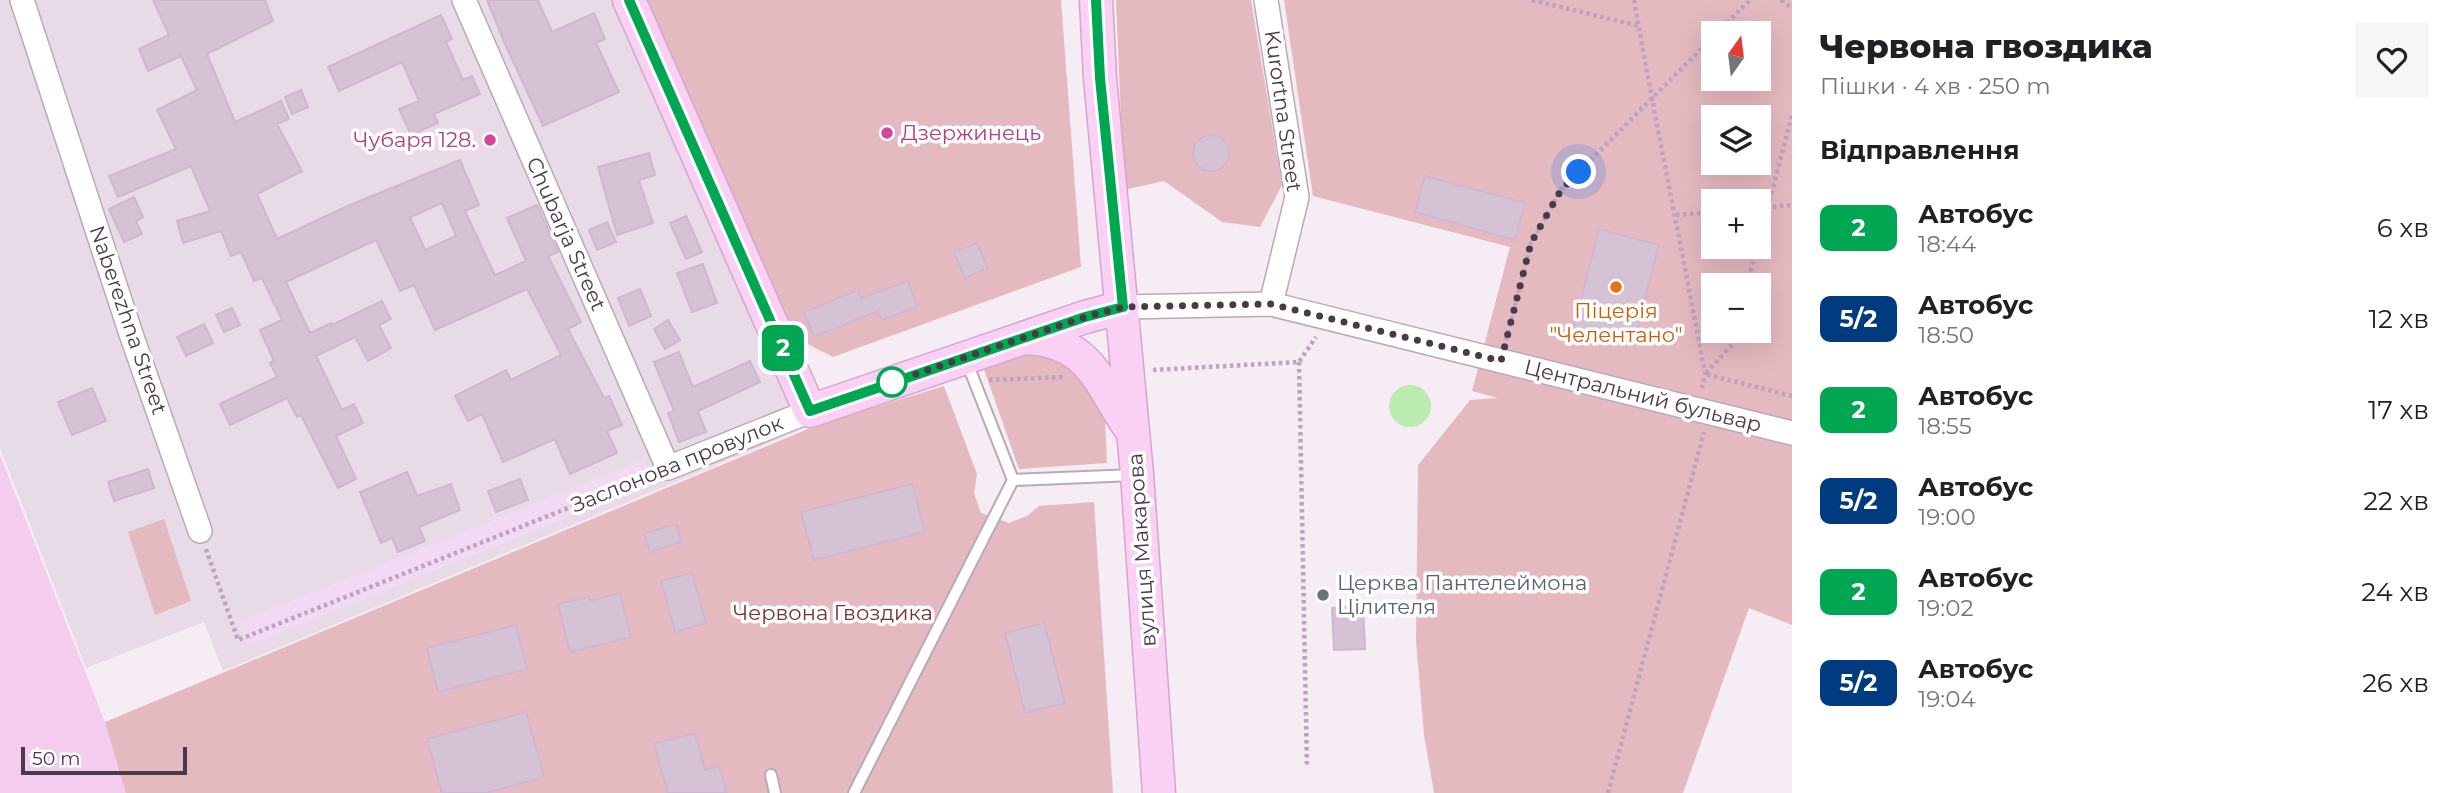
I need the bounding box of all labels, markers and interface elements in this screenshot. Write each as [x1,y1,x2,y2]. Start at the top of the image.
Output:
north arrow [1701,21,1771,91]
map controls [1701,21,1771,343]
button: heart [2355,23,2429,97]
text: Червона гвоздика [1820,26,2153,66]
street label: Kurortna Street [1260,29,1307,193]
text: Пішки · 4 хв · 250 m [1820,72,2051,100]
button: layers [1701,105,1771,175]
place label: Дзержинець [901,120,1041,145]
marker: Дзержинець [879,125,895,141]
place label: Чубаря 128. [354,127,476,152]
marker: Чубаря 128. [482,132,498,148]
text: Відправлення [1820,134,2019,166]
street label: Chubarja Street [521,153,611,314]
your location [1561,154,1596,189]
button: + [1701,189,1771,259]
text: Автобус [1918,198,2033,230]
text: 6 хв [2377,212,2429,244]
text: 2 [1851,213,1866,242]
street label: Naberezhna Street [84,222,172,417]
text: 18:44 [1918,230,1976,258]
button: − [1701,273,1771,343]
marker: Піцерія "Челентано" [1608,279,1624,295]
text: Автобус [1918,289,2033,321]
place label: Піцерія "Челентано" [1549,298,1683,347]
text: 12 хв [2369,303,2429,335]
text: 5/2 [1840,304,1877,333]
text: 18:50 [1918,321,1974,349]
line badge: 2 [760,325,806,371]
text: 2 [776,333,790,362]
street label: Центральний бульвар [1522,354,1764,437]
unlabelled marker [877,367,907,397]
text: Автобус [1918,380,2033,412]
text: 17 хв [2368,394,2429,426]
text: 2 [1851,395,1866,424]
street label: Заслонова провулок [567,410,786,517]
text: 18:55 [1918,412,1972,440]
street label: вулиця Макарова [1122,453,1161,648]
text: Автобус [1918,471,2033,503]
text: 22 хв [2363,485,2429,517]
text: 5/2 [1840,486,1877,515]
text: 19:00 [1918,503,1976,531]
text: Автобус [1918,562,2033,594]
place label: Церква Пантелеймона Цілителя [1337,570,1587,619]
text: 24 хв [2361,576,2429,608]
text: 2 [1851,577,1866,606]
marker: Церква Пантелеймона Цілителя [1315,587,1331,603]
text: 19:02 [1918,594,1973,622]
park label: Червона Гвоздика [733,600,933,625]
text: Автобус [1918,653,2033,685]
text: 26 хв [2362,667,2429,699]
text: 5/2 [1840,668,1877,697]
text: 19:04 [1918,685,1976,713]
scale bar [21,744,187,776]
text: 50 m [32,747,80,770]

